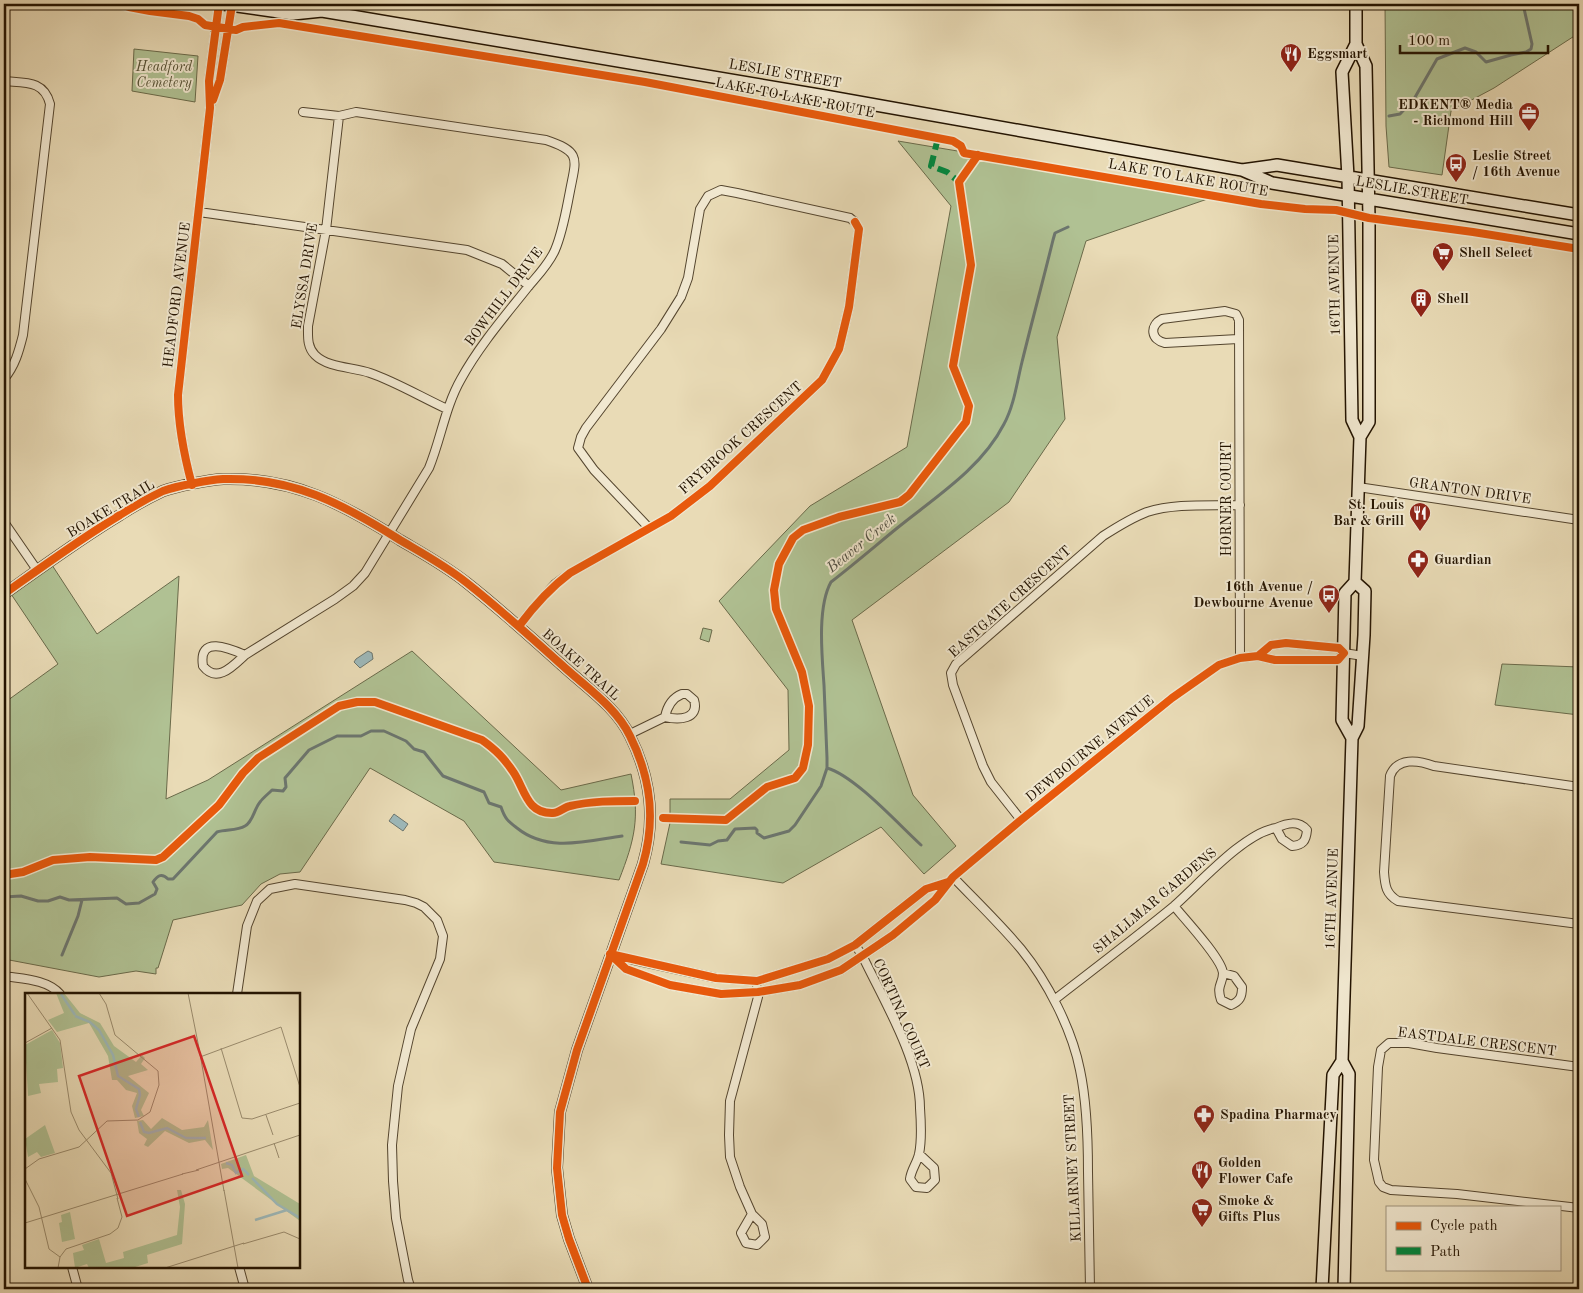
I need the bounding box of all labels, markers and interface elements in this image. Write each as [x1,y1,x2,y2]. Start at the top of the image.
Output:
scale bar [1400,22,1548,54]
text: 100 m [1408,34,1450,49]
restaurant icon: Eggsmart [1279,42,1303,73]
place label: Eggsmart [1307,47,1368,61]
street label: LESLIE STREET [728,57,842,91]
park label: Headford Cemetery [135,60,193,91]
street label: LAKE TO LAKE ROUTE [714,76,876,120]
place label: EDKENT® Media - Richmond Hill [1398,98,1513,128]
office icon: EDKENT® Media - Richmond Hill [1517,101,1541,132]
place label: Leslie Street / 16th Avenue [1472,149,1560,180]
bus stop icon: Leslie Street / 16th Avenue [1444,152,1468,183]
street label: LAKE TO LAKE ROUTE [1107,157,1269,199]
street label: LESLIE STREET [1355,174,1469,208]
street label: HEADFORD AVENUE [161,221,193,369]
street label: ELYSSA DRIVE [290,222,320,330]
street label: 16TH AVENUE [1327,234,1343,336]
supermarket icon: Shell Select [1431,241,1455,272]
street label: BOWHILL DRIVE [462,245,546,349]
place label: Shell Select [1459,246,1533,260]
building icon: Shell [1409,287,1433,318]
place label: Shell [1437,292,1469,306]
street label: FRYBROOK CRESCENT [677,379,805,497]
street label: HORNER COURT [1220,442,1234,556]
street label: GRANTON DRIVE [1408,476,1532,506]
street label: BOAKE TRAIL [65,477,157,541]
place label: St. Louis Bar & Grill [1333,498,1404,528]
restaurant icon: St. Louis Bar & Grill [1408,501,1432,532]
water label: Beaver Creek [824,512,899,577]
street label: EASTGATE CRESCENT [946,544,1074,660]
pharmacy icon: Guardian [1406,548,1430,579]
place label: Guardian [1434,553,1492,567]
place label: 16th Avenue / Dewbourne Avenue [1193,580,1313,610]
bus stop icon: 16th Avenue / Dewbourne Avenue [1317,583,1341,614]
street label: BOAKE TRAIL [539,627,623,703]
street label: DEWBOURNE AVENUE [1023,693,1157,805]
street label: SHALLMAR GARDENS [1091,846,1219,956]
street label: 16TH AVENUE [1323,848,1341,950]
street label: CORTINA COURT [870,957,932,1071]
inset map [25,993,300,1268]
street label: EASTDALE CRESCENT [1397,1025,1557,1059]
street label: KILLARNEY STREET [1062,1094,1084,1242]
pharmacy icon: Spadina Pharmacy [1192,1103,1216,1134]
place label: Spadina Pharmacy [1220,1108,1337,1122]
place label: Golden Flower Cafe [1218,1156,1293,1186]
restaurant icon: Golden Flower Cafe [1190,1159,1214,1190]
place label: Smoke & Gifts Plus [1218,1194,1280,1224]
supermarket icon: Smoke & Gifts Plus [1190,1197,1214,1228]
legend [1386,1206,1560,1270]
text: Cycle path [1430,1219,1498,1234]
text: Path [1430,1245,1460,1260]

